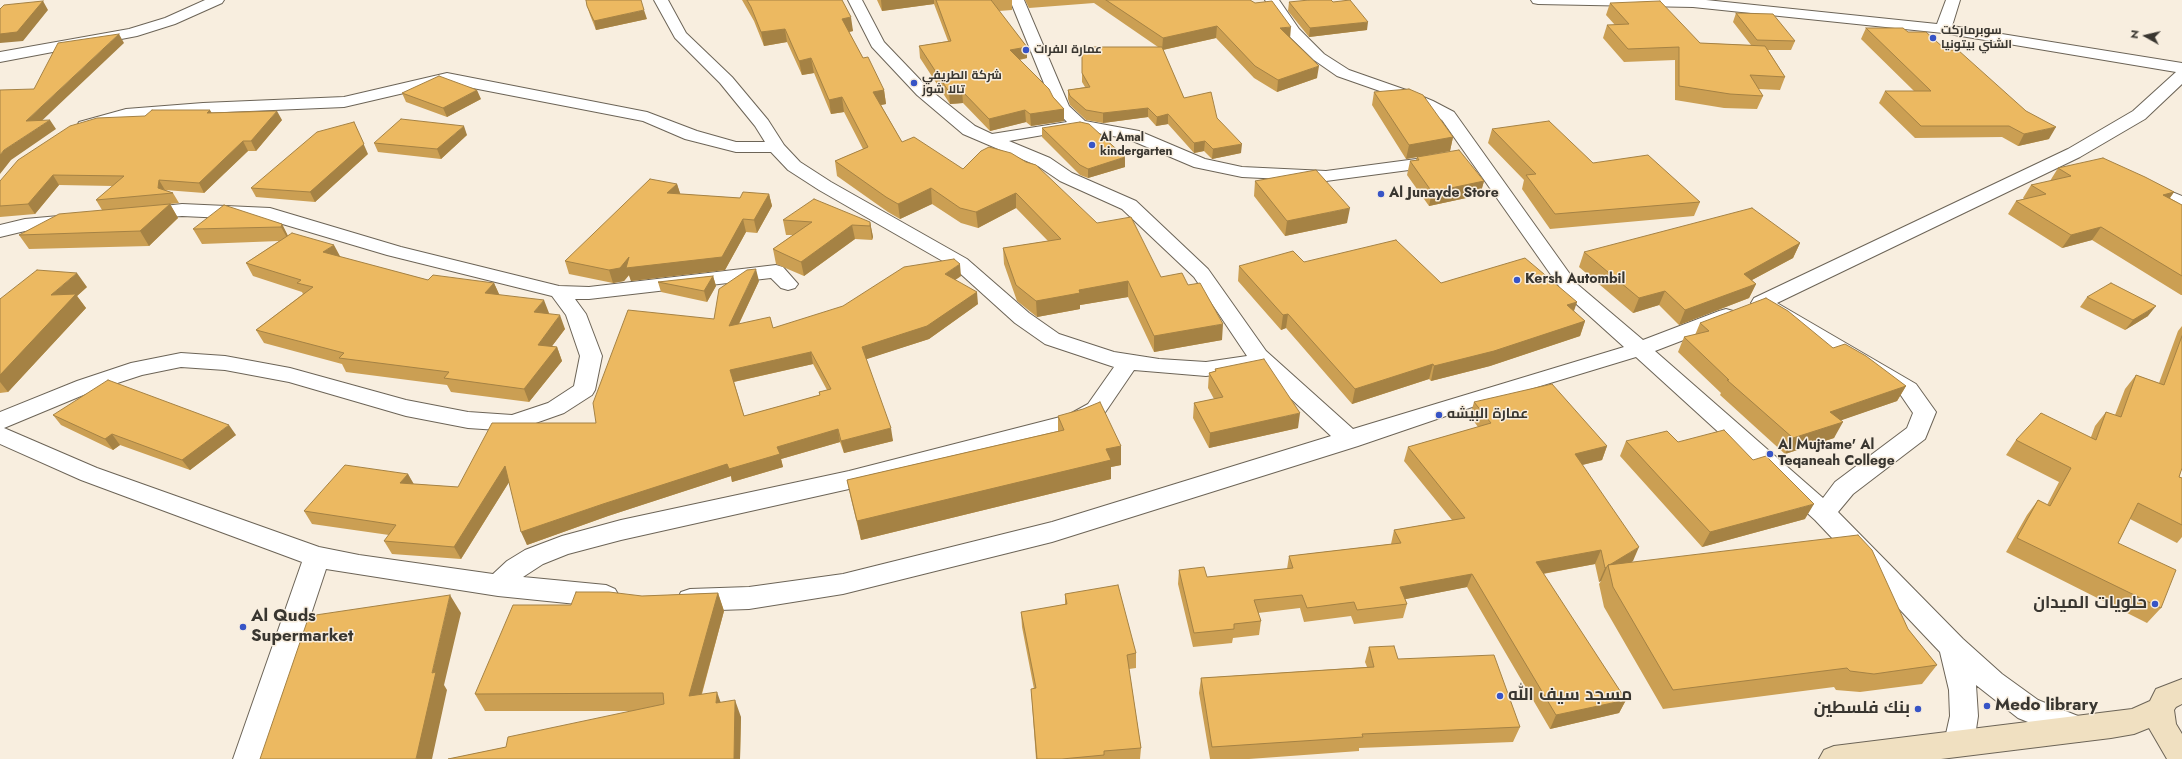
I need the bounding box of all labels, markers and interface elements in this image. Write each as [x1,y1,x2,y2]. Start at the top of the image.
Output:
north arrow [2126,16,2166,56]
place label: سوبرماركت الشني بيتونيا [1941,24,2012,52]
text: N [2126,29,2143,40]
marker: سوبرماركت الشني بيتونيا [1928,33,1938,43]
place label: عمارة الفرات [1034,43,1102,57]
marker: عمارة الفرات [1021,45,1031,55]
place label: شركة الطريفي تالا شوز [922,69,1002,97]
marker: شركة الطريفي تالا شوز [909,78,919,88]
place label: Al Amal kindergarten [1100,131,1172,159]
marker: Al Amal kindergarten [1087,140,1097,150]
place label: Al Junayde Store [1389,186,1499,202]
marker: Al Junayde Store [1376,189,1386,199]
place label: Kersh Autombil [1525,272,1625,288]
marker: Kersh Autombil [1512,275,1522,285]
place label: عمارة البيشه [1447,407,1528,423]
marker: عمارة البيشه [1434,410,1444,420]
place label: Al Mujtame' Al Teqaneah College [1778,438,1895,470]
marker: Al Mujtame' Al Teqaneah College [1765,449,1775,459]
place label: حلويات الميدان [2033,594,2147,614]
marker: حلويات الميدان [2150,599,2160,609]
place label: Al Quds Supermarket [251,607,353,647]
marker: Al Quds Supermarket [238,622,248,632]
place label: مسجد سيف الله [1508,686,1632,706]
marker: مسجد سيف الله [1495,691,1505,701]
place label: Medo library [1995,696,2098,716]
place label: بنك فلسطين [1814,699,1910,719]
marker: Medo library [1982,701,1992,711]
marker: بنك فلسطين [1913,704,1923,714]

